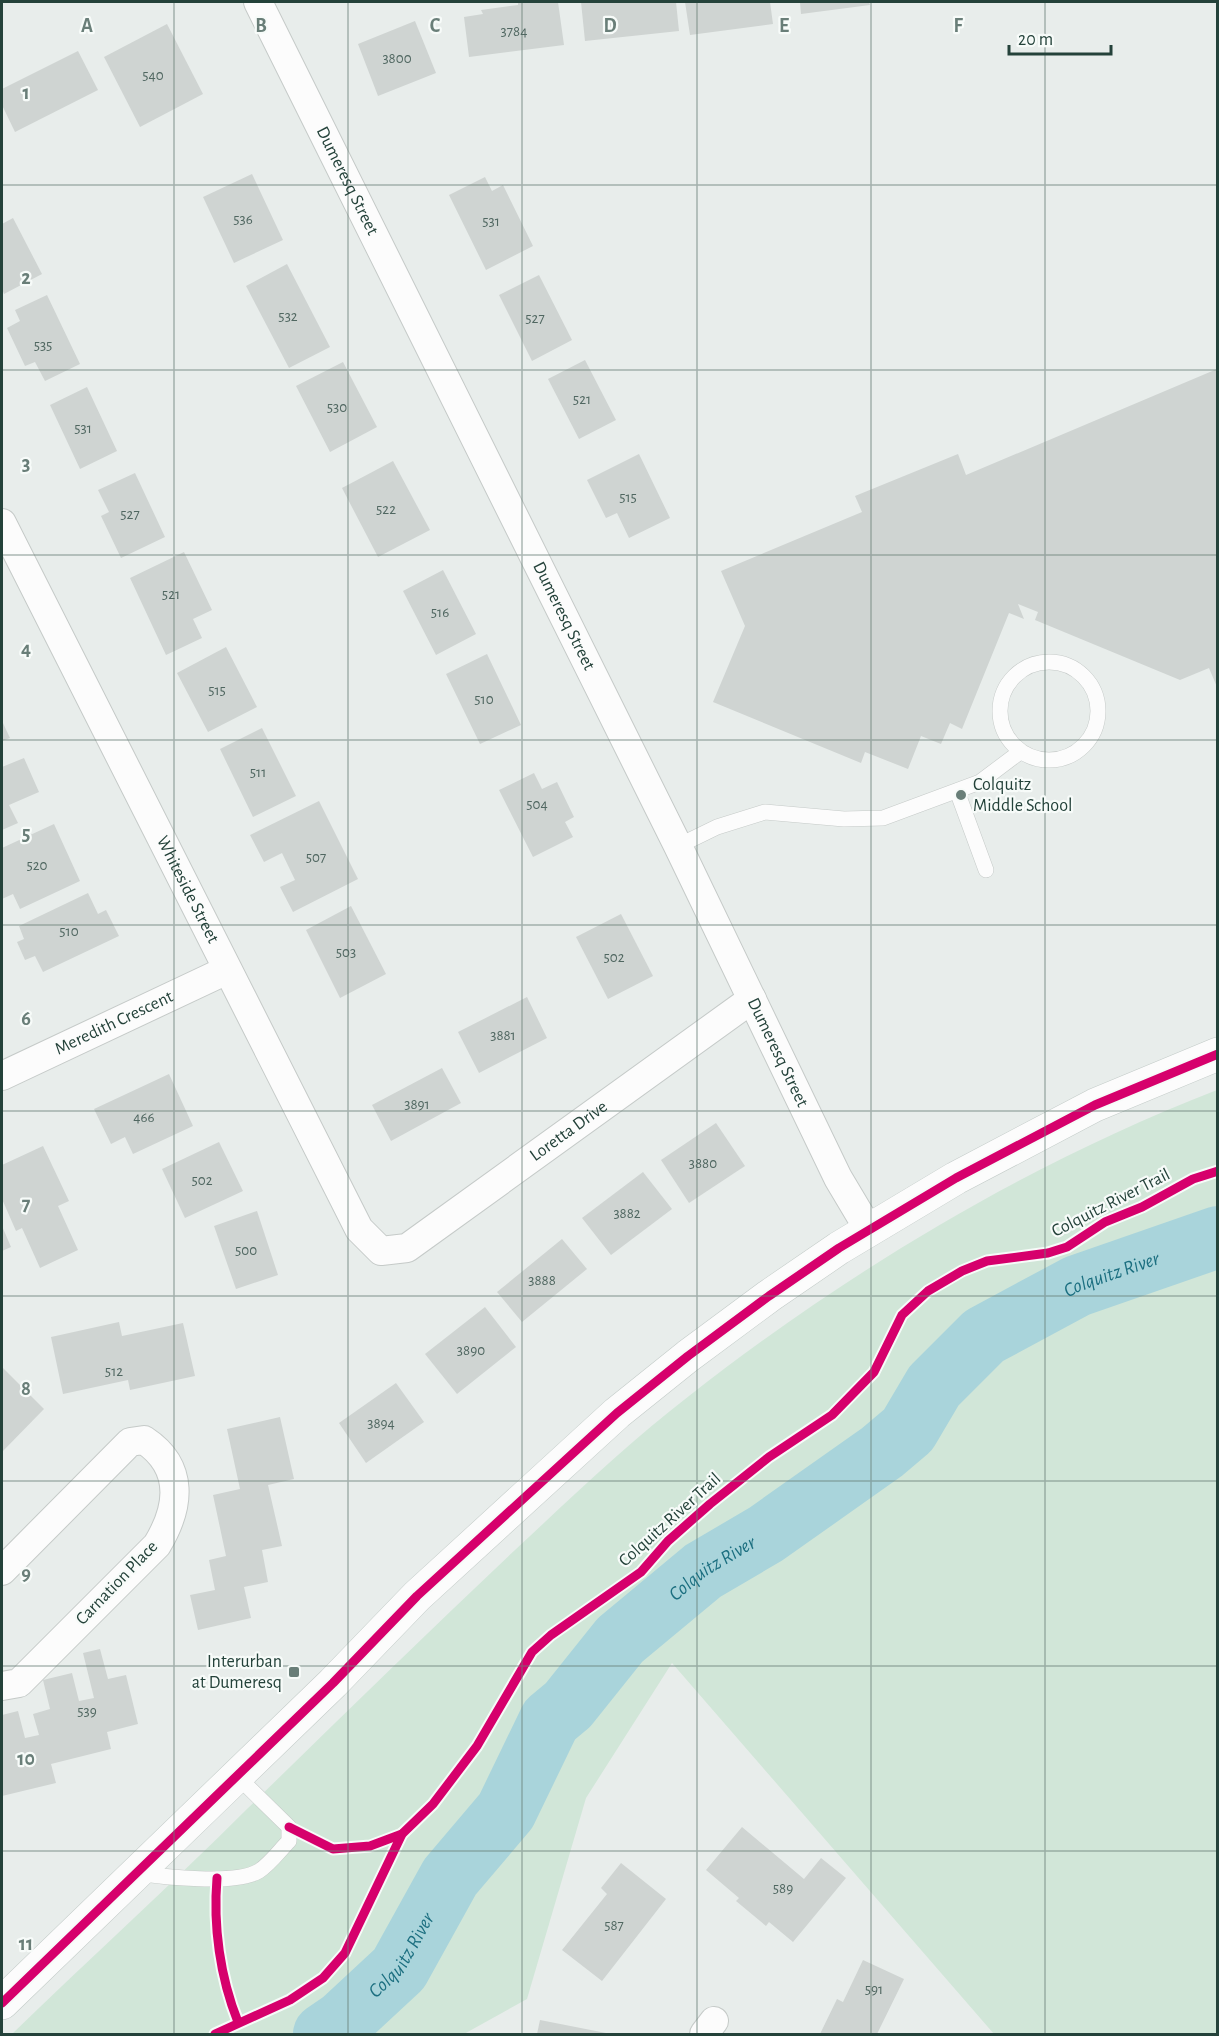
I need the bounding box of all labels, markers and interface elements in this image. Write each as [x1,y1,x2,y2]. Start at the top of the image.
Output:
text: A [81,16,93,36]
text: B [255,16,267,36]
text: C [430,16,441,36]
text: D [603,16,617,36]
text: E [779,16,789,36]
text: F [953,16,963,36]
scale bar [1009,18,1111,56]
house number: 3784 [501,24,527,39]
text: 20 m [1018,31,1053,49]
house number: 3800 [382,51,412,66]
house number: 540 [142,68,164,83]
text: 1 [22,83,30,103]
street label: Dumeresq Street [313,124,382,238]
house number: 536 [233,212,253,227]
house number: 531 [482,214,500,229]
text: 2 [21,268,31,288]
house number: 532 [278,309,298,324]
house number: 527 [525,311,545,326]
house number: 535 [34,338,52,353]
house number: 521 [573,392,591,407]
house number: 530 [327,400,347,415]
house number: 531 [74,421,92,436]
text: 3 [22,454,30,474]
house number: 515 [619,490,637,505]
house number: 522 [376,502,396,517]
house number: 527 [120,507,140,522]
street label: Dumeresq Street [529,559,598,674]
house number: 521 [162,587,180,602]
house number: 516 [431,605,449,620]
text: 4 [21,639,31,659]
house number: 515 [208,683,226,698]
house number: 510 [474,692,494,707]
house number: 511 [250,765,266,780]
place label: Colquitz Middle School [973,776,1072,815]
marker: Colquitz Middle School [954,788,968,802]
house number: 504 [526,797,548,812]
text: 5 [22,824,30,844]
street label: Whiteside Street [153,833,222,947]
house number: 507 [306,850,326,865]
house number: 520 [26,858,48,873]
house number: 510 [59,924,79,939]
house number: 503 [336,945,356,960]
house number: 502 [603,950,625,965]
street label: Meredith Crescent [52,988,176,1059]
street label: Dumeresq Street [744,995,812,1110]
text: 6 [21,1009,31,1029]
house number: 3881 [490,1028,516,1043]
house number: 3891 [404,1097,430,1112]
street label: Loretta Drive [527,1097,611,1165]
house number: 466 [133,1110,155,1125]
house number: 3880 [689,1156,717,1171]
street label: Colquitz River Trail [1049,1165,1173,1241]
house number: 502 [191,1173,213,1188]
text: 7 [22,1194,31,1214]
house number: 3882 [613,1206,641,1221]
house number: 500 [235,1243,257,1258]
water label: Colquitz River [1060,1248,1162,1301]
house number: 3888 [528,1273,556,1288]
house number: 3890 [457,1343,485,1358]
house number: 512 [105,1364,123,1379]
text: 8 [21,1379,31,1399]
house number: 3894 [367,1416,395,1431]
street label: Colquitz River Trail [614,1468,726,1572]
water label: Colquitz River [665,1532,761,1608]
street label: Carnation Place [73,1537,161,1629]
text: 9 [21,1564,31,1584]
place label: Interurban at Dumeresq [192,1653,282,1692]
marker: Interurban at Dumeresq [287,1665,301,1679]
house number: 539 [77,1704,97,1719]
text: 10 [17,1749,35,1769]
house number: 589 [773,1881,793,1896]
water label: Colquitz River [365,1909,438,2002]
house number: 587 [604,1918,624,1933]
text: 11 [19,1934,33,1954]
house number: 591 [865,1982,883,1997]

